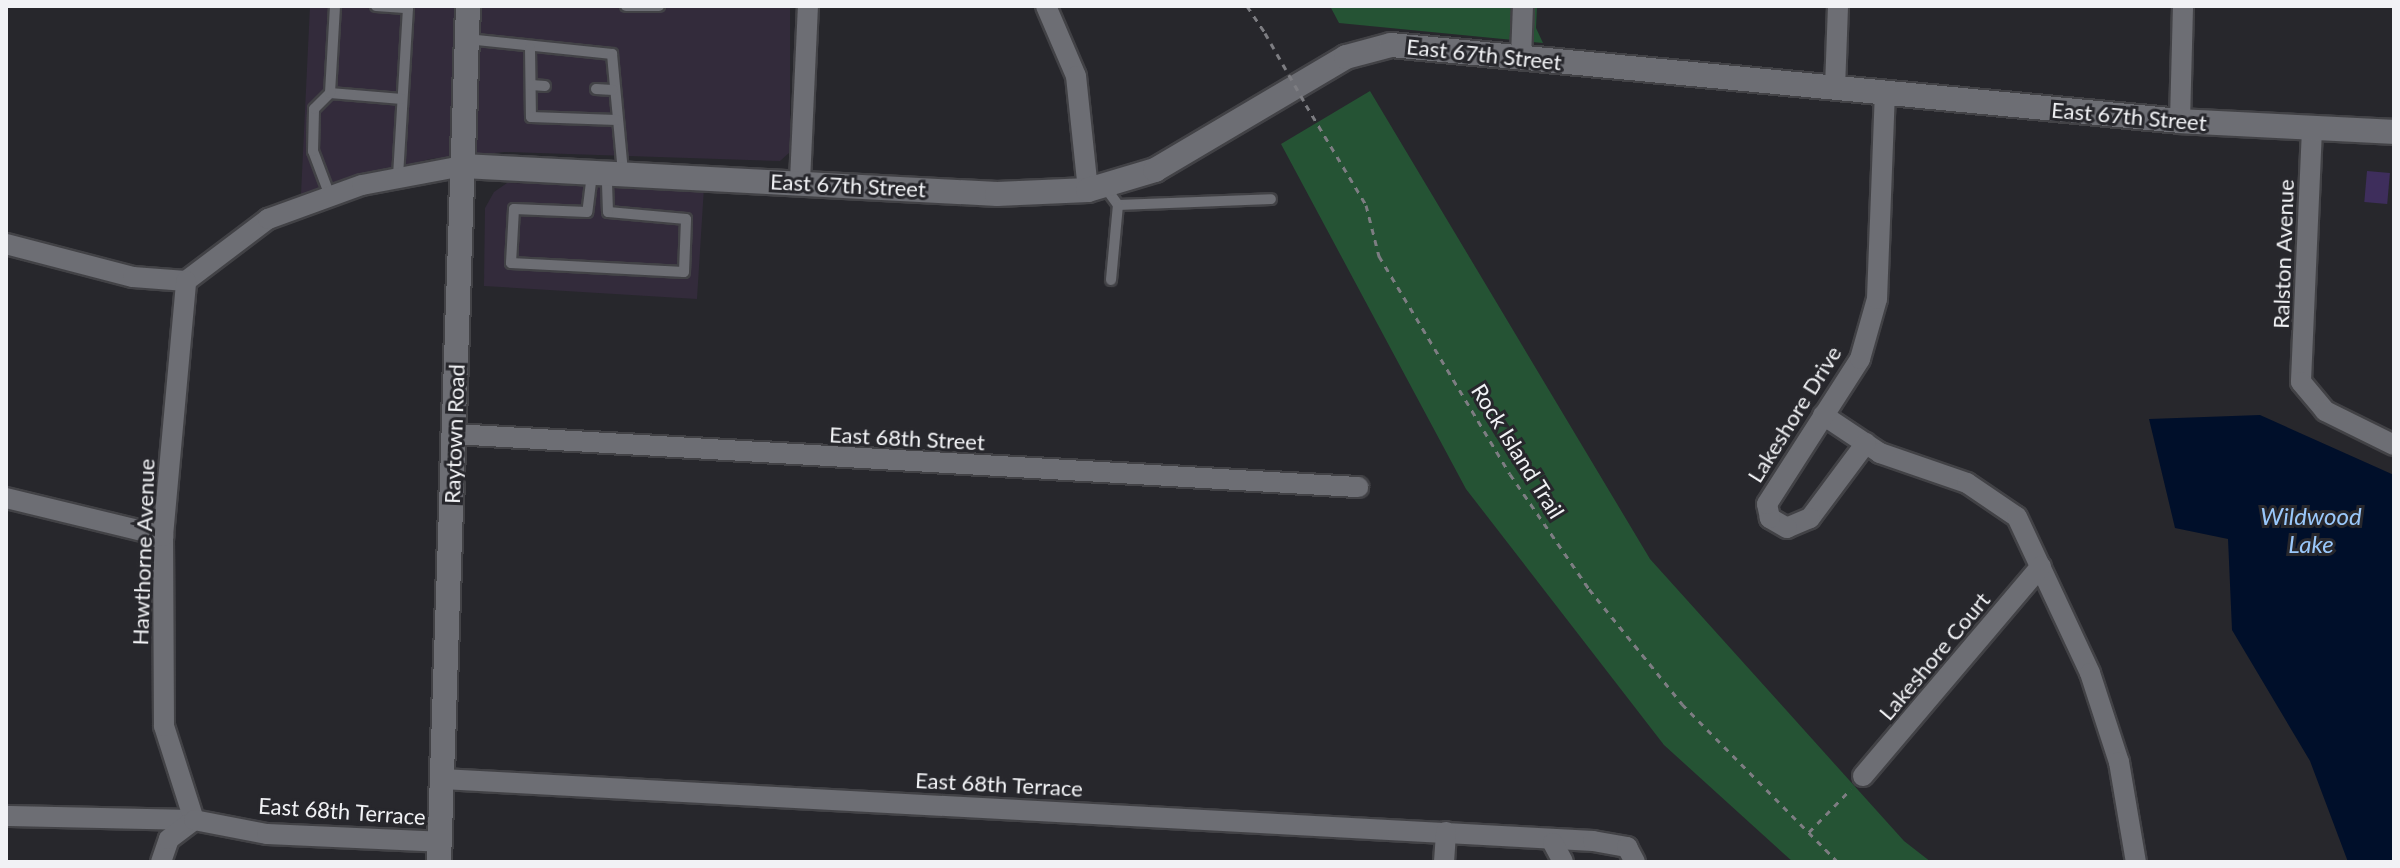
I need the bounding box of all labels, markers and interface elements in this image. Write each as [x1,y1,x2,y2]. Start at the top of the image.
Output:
street label: East 67th Street [1405,33,1563,75]
street label: East 67th Street [2050,96,2208,136]
street label: East 67th Street [770,168,926,202]
street label: Ralston Avenue [2267,178,2299,330]
street label: Lakeshore Drive [1741,341,1847,487]
street label: Raytown Road [438,364,470,504]
street label: Rock Island Trail [1466,379,1570,523]
street label: East 68th Street [829,421,985,455]
street label: Hawthorne Avenue [127,458,159,646]
water label: Wildwood Lake [2260,502,2362,558]
street label: Lakeshore Court [1873,587,1995,725]
street label: East 68th Terrace [914,766,1084,802]
street label: East 68th Terrace [257,792,427,830]

